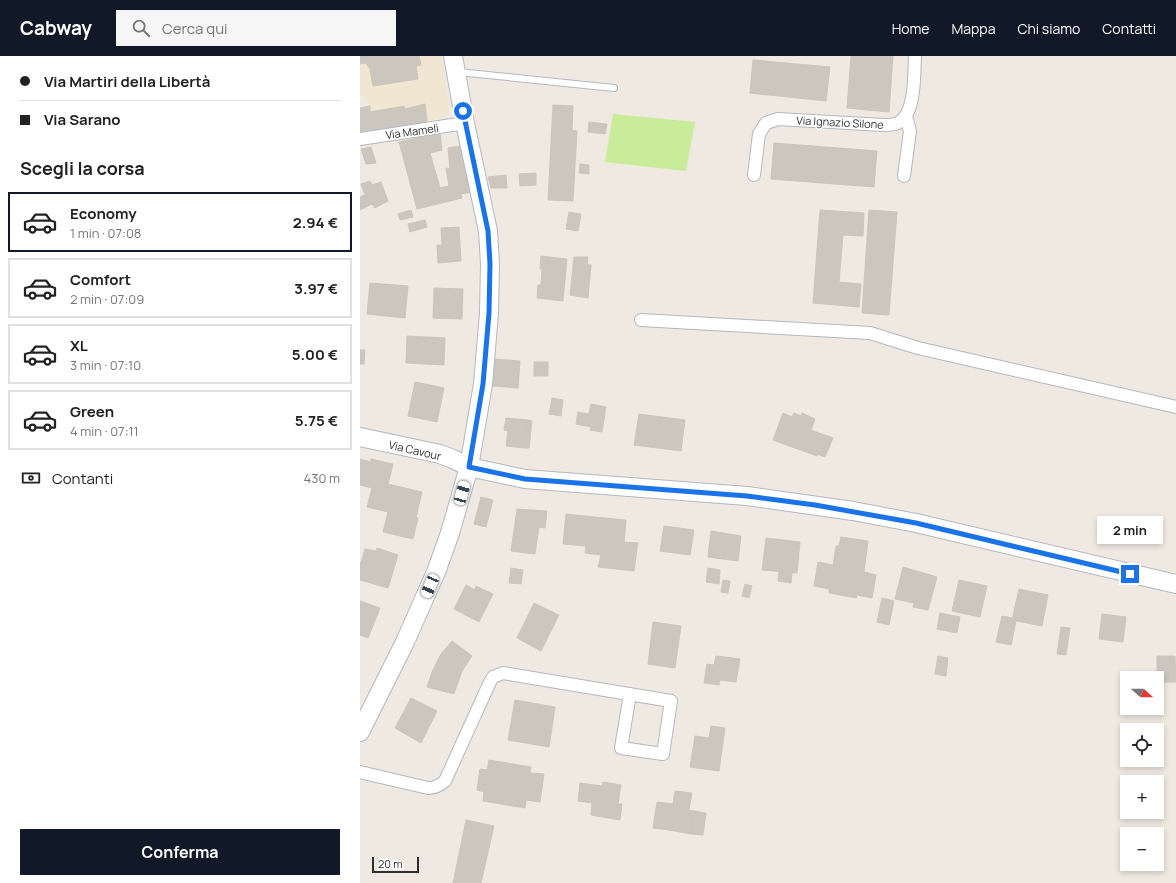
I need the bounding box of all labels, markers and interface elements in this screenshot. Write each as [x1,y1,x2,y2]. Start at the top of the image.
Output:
search box [116,10,396,46]
text: Cabway [20,15,92,41]
icon: search [130,17,152,39]
text: Cerca qui [162,18,228,39]
text: Home [892,19,930,38]
text: Mappa [952,19,995,38]
text: Chi siamo [1017,19,1080,38]
text: Contatti [1102,19,1156,38]
text: Via Martiri della Libertà [44,71,210,92]
route start [454,102,472,120]
text: Via Sarano [44,109,121,130]
street label: Via Ignazio Silone [796,112,885,132]
street label: Via Mameli [384,120,440,142]
text: Scegli la corsa [20,156,145,180]
text: Economy [70,203,137,224]
icon: car [22,204,58,240]
text: 2.94 € [293,212,338,233]
text: 1 min · 07:08 [70,224,141,242]
text: Comfort [70,269,131,290]
icon: car [22,270,58,306]
text: 3.97 € [294,278,338,299]
text: 2 min · 07:09 [70,290,144,308]
text: XL [70,335,88,356]
icon: car [22,336,58,372]
text: 5.00 € [292,344,338,365]
text: 3 min · 07:10 [70,356,141,374]
text: Green [70,401,114,422]
icon: car [22,402,58,438]
text: 5.75 € [295,410,338,431]
text: 4 min · 07:11 [70,422,139,440]
street label: Via Cavour [387,437,443,463]
icon: cash [20,467,42,489]
text: Contanti [52,468,113,489]
text: 430 m [304,469,340,487]
car [453,480,471,506]
callout: 2 min [1097,516,1163,544]
text: 2 min [1113,521,1147,539]
route end [1121,565,1139,583]
car [420,573,440,599]
north arrow [1120,671,1164,715]
map controls [1120,671,1164,871]
button: locate [1120,723,1164,767]
button: + [1120,775,1164,819]
button: − [1120,827,1164,871]
button: Conferma [20,829,340,875]
scale bar [372,855,419,874]
text: 20 m [378,856,403,871]

